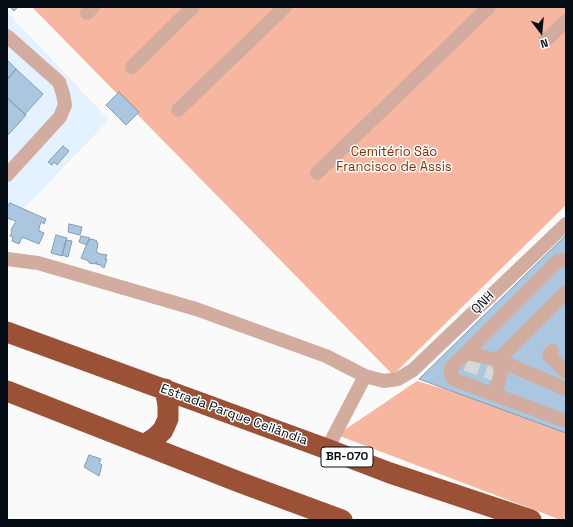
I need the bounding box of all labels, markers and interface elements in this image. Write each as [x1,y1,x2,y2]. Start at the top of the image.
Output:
north arrow [521,12,561,52]
text: N [539,36,550,51]
park label: Cemitério São Francisco de Assis [336,144,452,175]
street label: QNH [468,288,498,318]
street label: Estrada Parque Ceilândia [158,381,310,449]
road number: BR-070 [321,447,373,467]

